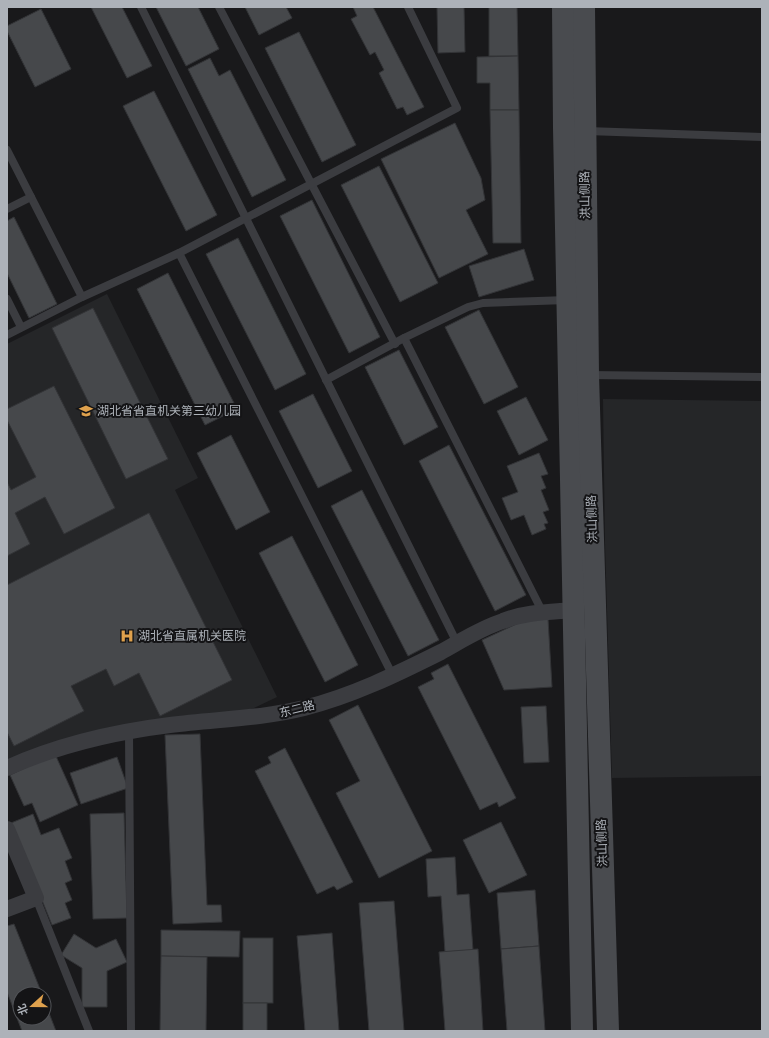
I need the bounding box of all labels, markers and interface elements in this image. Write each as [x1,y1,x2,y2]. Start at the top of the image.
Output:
street label: 洪山侧路 [578,171,592,219]
school or university icon: 湖北省省直机关第三幼儿园 [78,403,94,419]
place label: 湖北省省直机关第三幼儿园 [97,404,241,418]
street label: 洪山侧路 [584,495,600,543]
hospital icon: 湖北省直属机关医院 [119,628,135,644]
place label: 湖北省直属机关医院 [138,629,246,643]
street label: 东二路 [278,698,316,720]
street label: 洪山侧路 [594,819,610,867]
north arrow [12,986,52,1026]
text: 北 [15,1002,31,1017]

